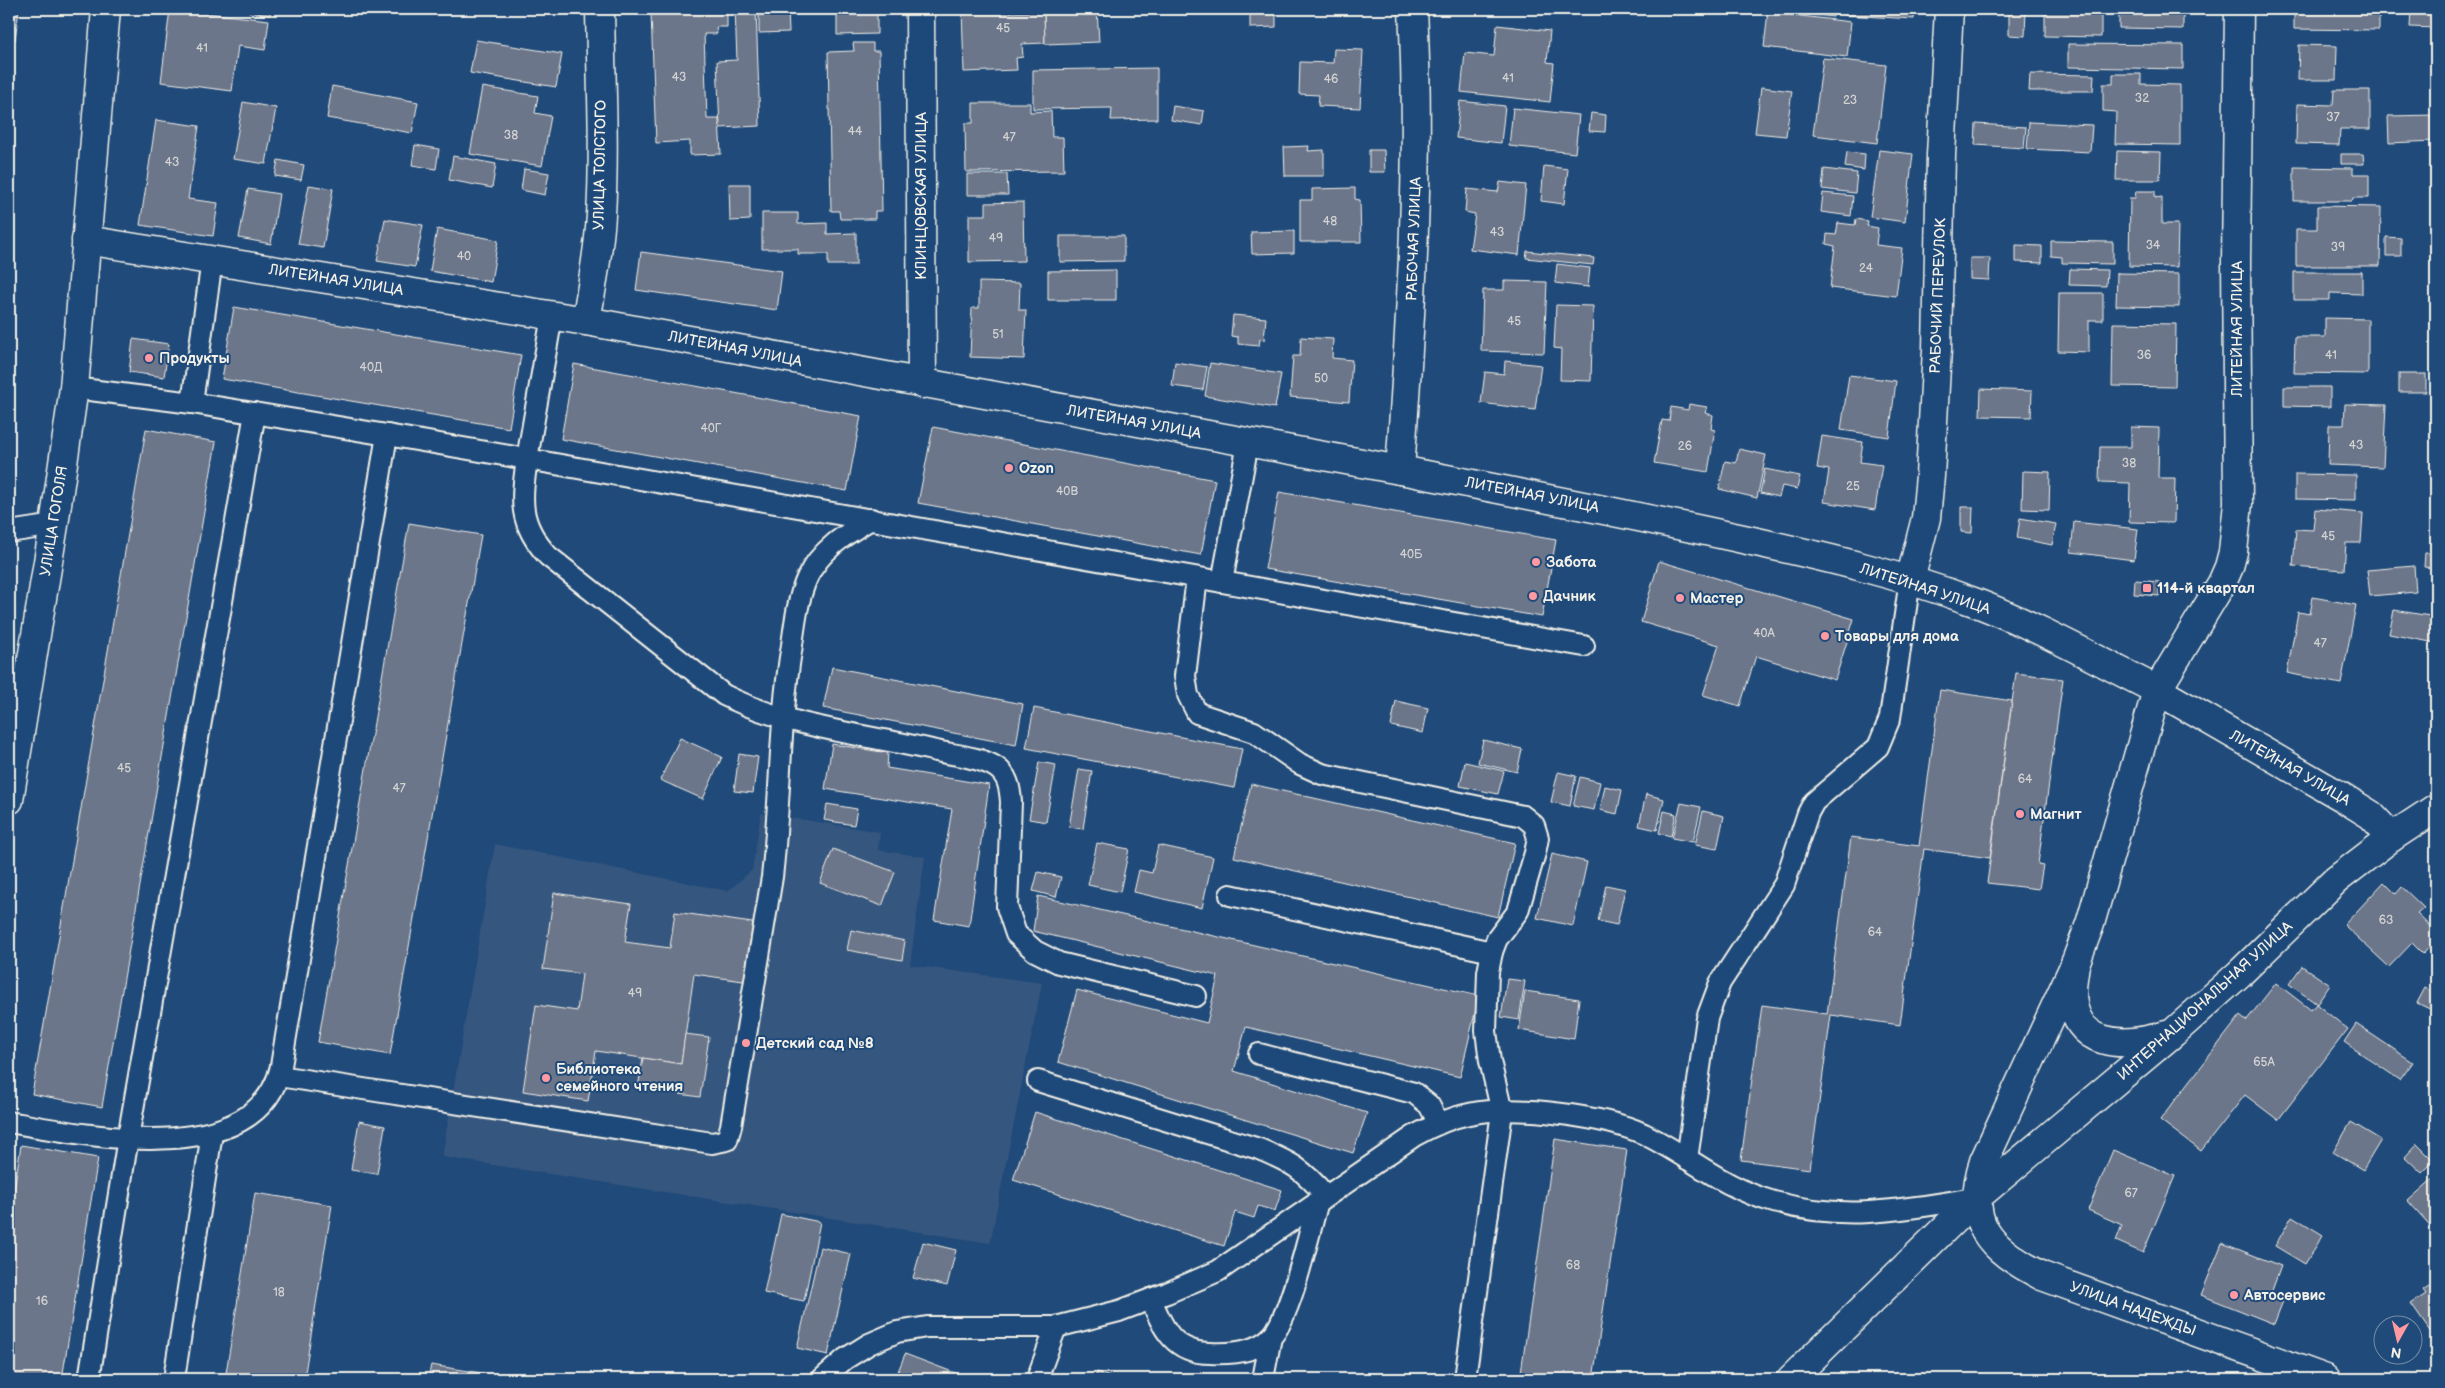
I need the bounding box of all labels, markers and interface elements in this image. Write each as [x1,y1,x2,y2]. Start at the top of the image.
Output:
house number: 45 [996,21,1010,36]
house number: 41 [196,41,208,56]
house number: 43 [672,70,686,85]
house number: 41 [1502,71,1514,86]
house number: 46 [1324,72,1338,87]
house number: 32 [2135,91,2149,106]
house number: 23 [1843,93,1857,108]
street label: УЛИЦА ТОЛСТОГО [589,100,611,230]
house number: 37 [2326,110,2340,125]
street label: КЛИНЦОВСКАЯ УЛИЦА [912,111,931,280]
house number: 44 [848,124,863,139]
house number: 38 [504,128,518,143]
house number: 47 [1002,130,1016,145]
house number: 43 [165,155,179,170]
street label: РАБОЧАЯ УЛИЦА [1402,176,1426,301]
house number: 48 [1323,214,1337,229]
street label: РАБОЧИЙ ПЕРЕУЛОК [1926,218,1950,374]
house number: 43 [1490,225,1504,240]
house number: 49 [989,231,1003,246]
house number: 34 [2146,238,2161,253]
house number: 39 [2331,240,2345,255]
house number: 40 [457,249,471,264]
street label: ЛИТЕЙНАЯ УЛИЦА [266,260,406,300]
street label: ЛИТЕЙНАЯ УЛИЦА [2228,260,2247,398]
house number: 24 [1859,261,1874,276]
house number: 45 [1507,314,1521,329]
street label: ЛИТЕЙНАЯ УЛИЦА [665,327,804,371]
house number: 51 [992,327,1004,342]
house number: 36 [2137,348,2151,363]
house number: 41 [2325,348,2337,363]
place label: Продукты [159,349,230,368]
marker: Продукты [143,352,155,364]
house number: 40Д [360,360,383,375]
house number: 50 [1314,371,1328,386]
street label: ЛИТЕЙНАЯ УЛИЦА [1064,401,1204,443]
house number: 40Г [700,421,722,436]
house number: 43 [2349,438,2363,453]
house number: 26 [1678,439,1692,454]
house number: 38 [2122,456,2136,471]
place label: Ozon [1019,459,1054,478]
marker: Ozon [1003,462,1015,474]
street label: УЛИЦА ГОГОЛЯ [36,465,72,577]
street label: ЛИТЕЙНАЯ УЛИЦА [1462,473,1601,517]
house number: 25 [1846,479,1860,494]
house number: 40В [1056,484,1078,499]
house number: 45 [2321,529,2335,544]
house number: 40Б [1400,547,1423,562]
place label: Забота [1546,553,1597,572]
marker: Забота [1530,556,1542,568]
street label: ЛИТЕЙНАЯ УЛИЦА [1856,559,1993,619]
place label: 114-й квартал [2157,579,2255,598]
marker: 114-й квартал [2141,582,2153,594]
place label: Дачник [1543,587,1597,606]
place label: Мастер [1690,589,1743,608]
marker: Дачник [1527,590,1539,602]
marker: Мастер [1674,592,1686,604]
house number: 40А [1753,626,1776,641]
place label: Товары для дома [1835,627,1959,646]
marker: Товары для дома [1819,630,1831,642]
house number: 47 [2313,636,2327,651]
street label: ЛИТЕЙНАЯ УЛИЦА [2225,725,2354,811]
house number: 45 [117,761,131,776]
house number: 64 [2018,772,2033,787]
house number: 47 [392,781,406,796]
place label: Магнит [2030,805,2082,824]
marker: Магнит [2014,808,2026,820]
house number: 63 [2379,913,2393,928]
street label: ИНТЕРНАЦИОНАЛЬНАЯ УЛИЦА [2113,917,2297,1085]
house number: 64 [1868,925,1883,940]
house number: 49 [628,986,642,1001]
place label: Детский сад №8 [756,1034,874,1053]
marker: Детский сад №8 [740,1037,752,1049]
house number: 65А [2253,1055,2275,1070]
place label: Библиотека семейного чтения [556,1060,683,1096]
marker: Библиотека семейного чтения [540,1072,552,1084]
house number: 67 [2124,1186,2138,1201]
house number: 68 [1566,1258,1580,1273]
street label: УЛИЦА НАДЕЖДЫ [2067,1277,2199,1341]
house number: 18 [273,1285,285,1300]
place label: Автосервис [2243,1286,2326,1305]
marker: Автосервис [2228,1289,2240,1301]
house number: 16 [36,1294,48,1309]
north arrow [2372,1316,2422,1366]
text: N [2390,1343,2403,1362]

